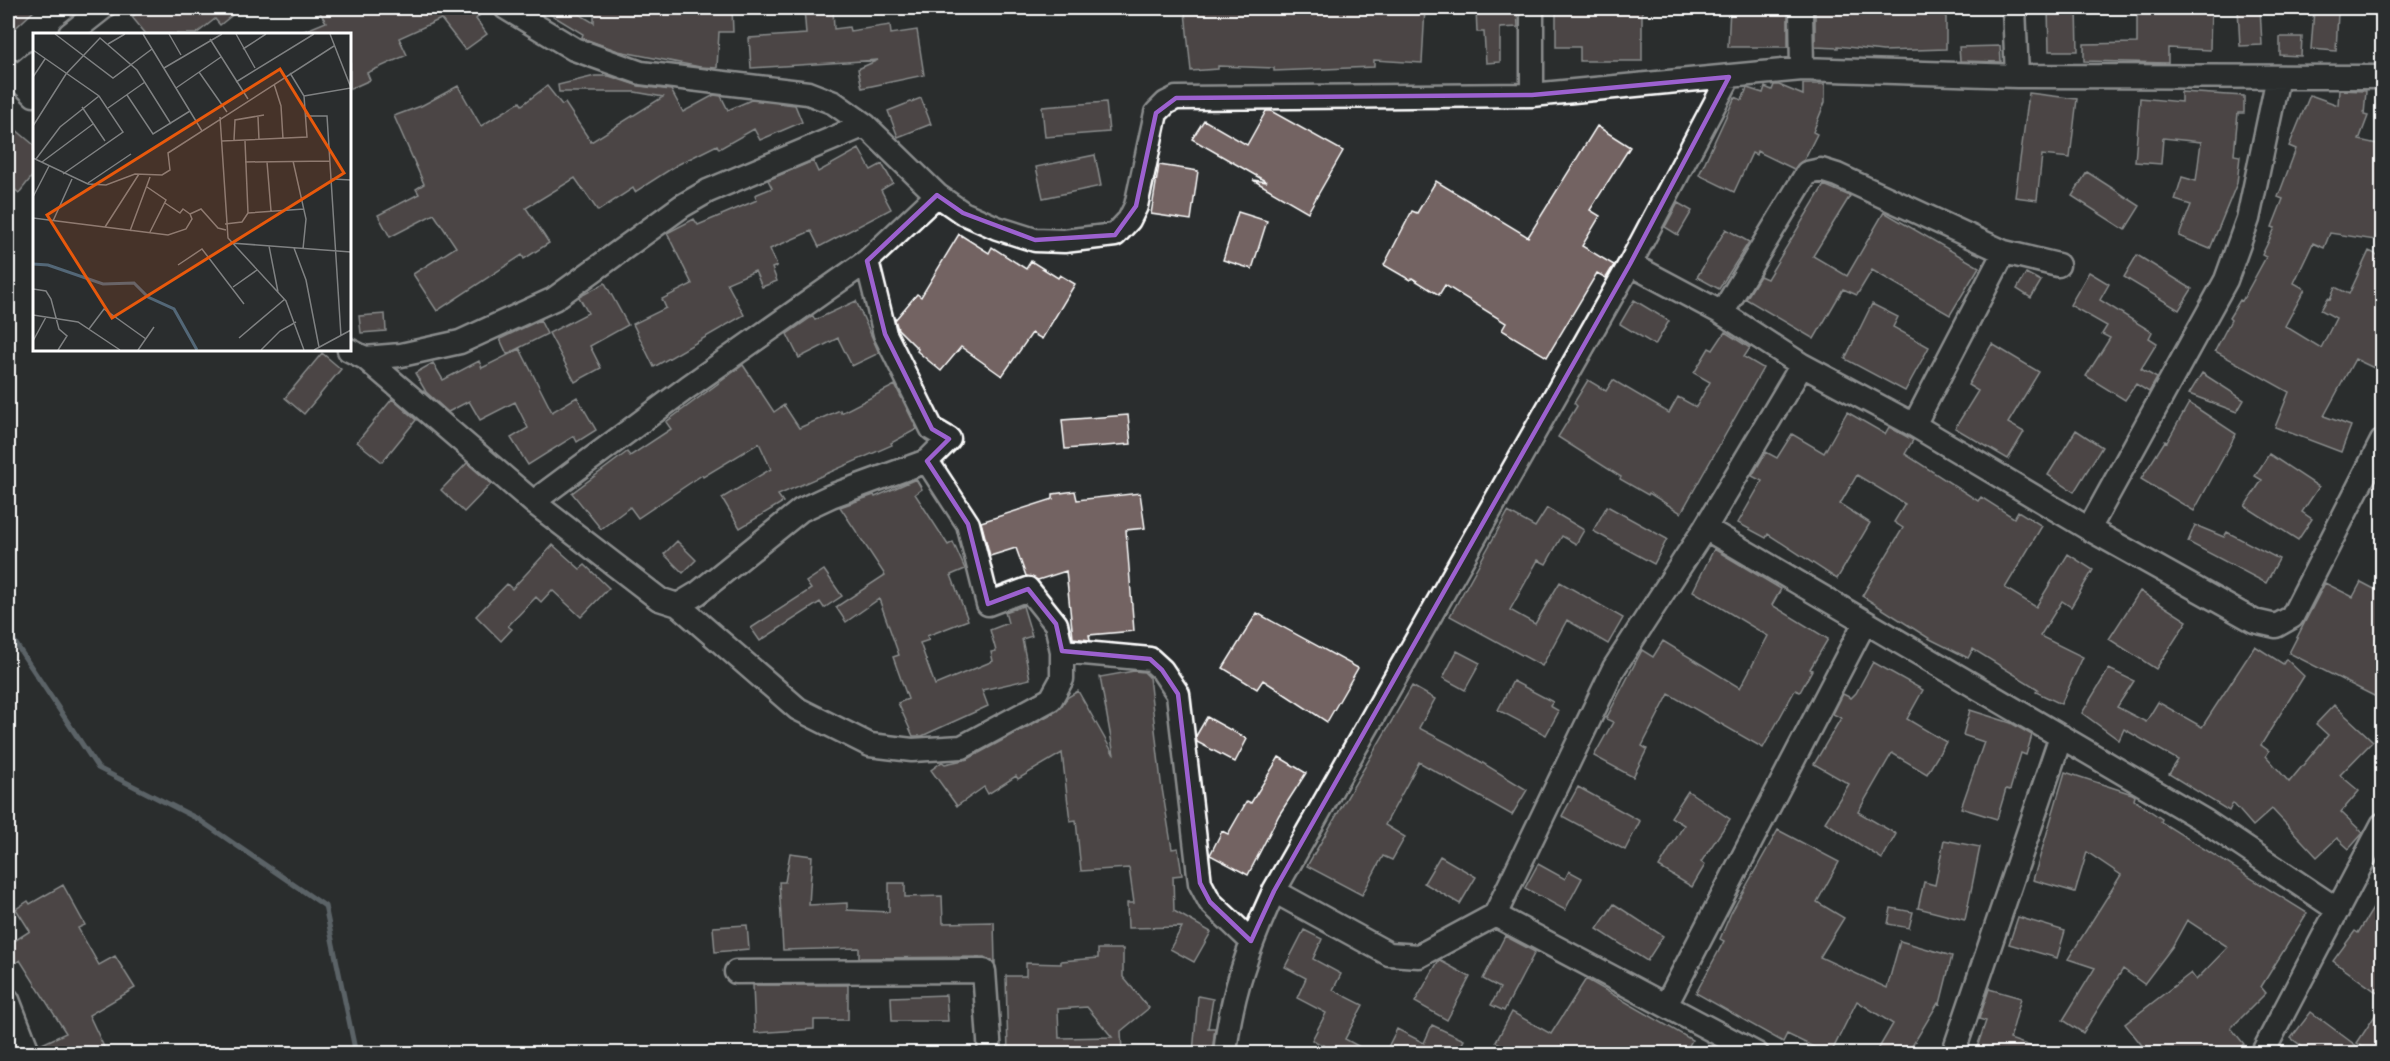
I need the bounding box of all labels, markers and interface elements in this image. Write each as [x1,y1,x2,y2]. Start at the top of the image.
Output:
inset map [33,33,351,351]

